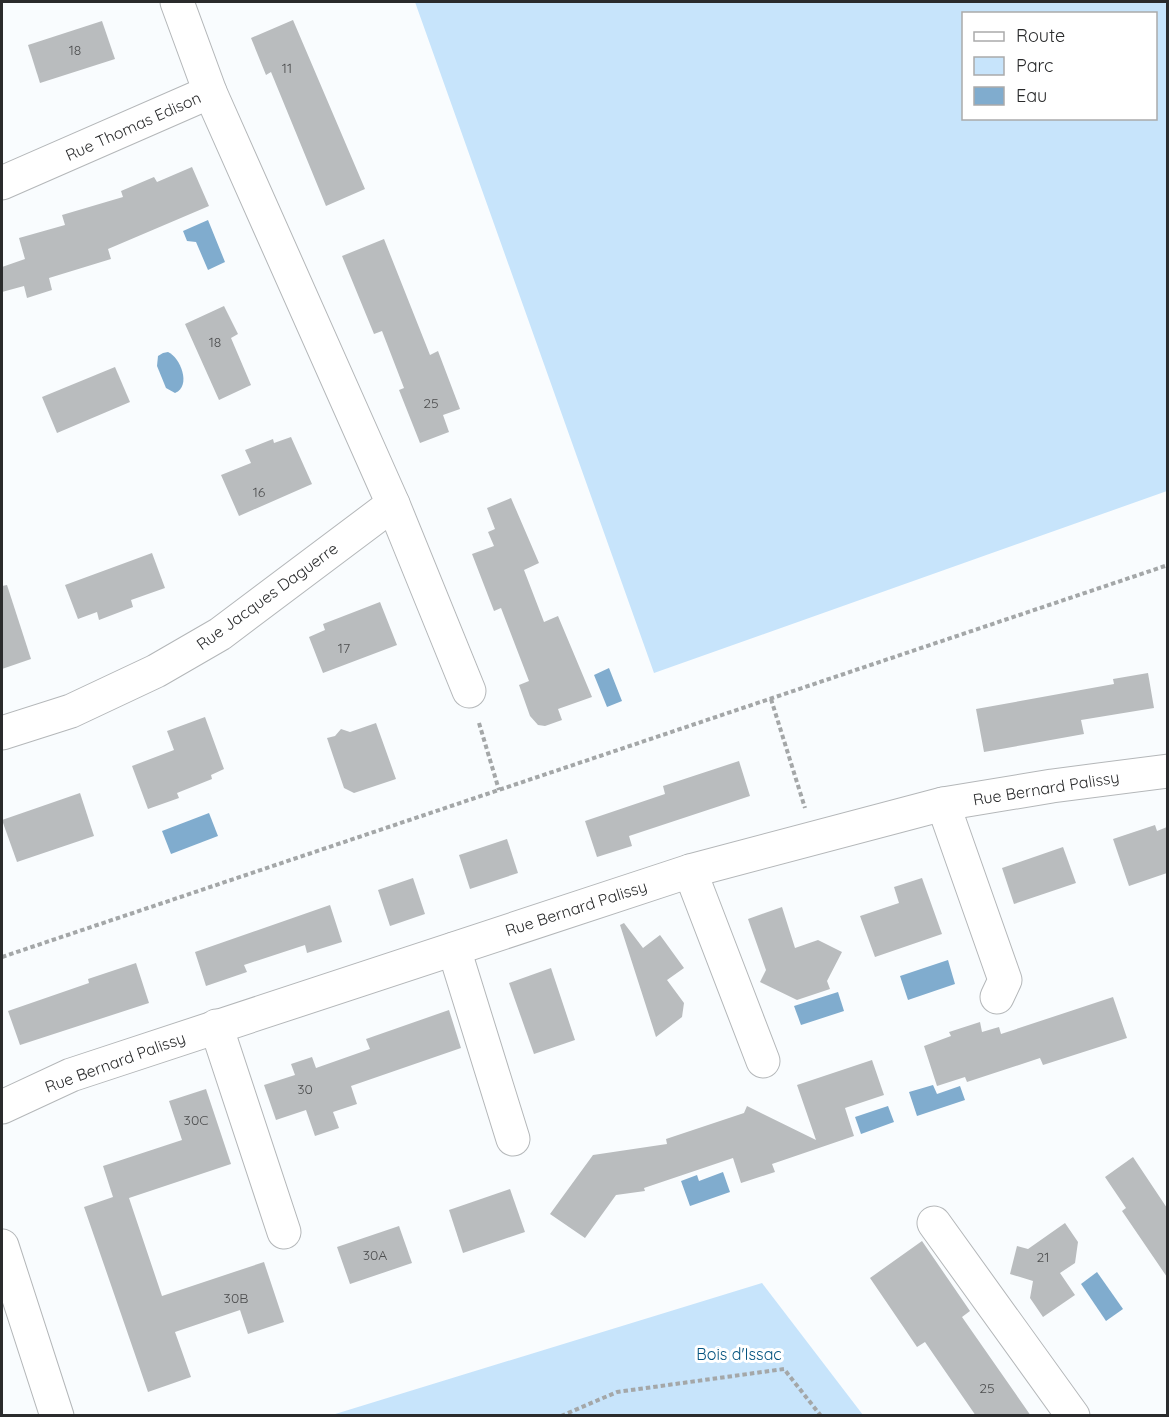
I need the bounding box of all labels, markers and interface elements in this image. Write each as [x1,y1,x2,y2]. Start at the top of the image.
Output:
legend [962,12,1157,120]
text: Route [1016,24,1065,47]
house number: 18 [69,41,81,59]
text: Parc [1016,54,1053,77]
house number: 11 [282,59,292,77]
text: Eau [1016,84,1047,107]
street label: Rue Thomas Edison [62,87,204,165]
house number: 18 [209,333,221,351]
house number: 25 [423,394,439,412]
house number: 16 [253,483,266,501]
street label: Rue Jacques Daguerre [192,538,342,654]
house number: 17 [338,639,350,657]
street label: Rue Bernard Palissy [971,767,1121,809]
street label: Rue Bernard Palissy [503,876,649,940]
street label: Rue Bernard Palissy [42,1027,188,1097]
house number: 30 [297,1080,313,1098]
house number: 30C [184,1111,208,1129]
house number: 30A [363,1246,387,1264]
house number: 21 [1037,1248,1049,1266]
house number: 30B [224,1289,248,1307]
park label: Bois d'Issac [696,1344,782,1364]
house number: 25 [979,1379,995,1397]

